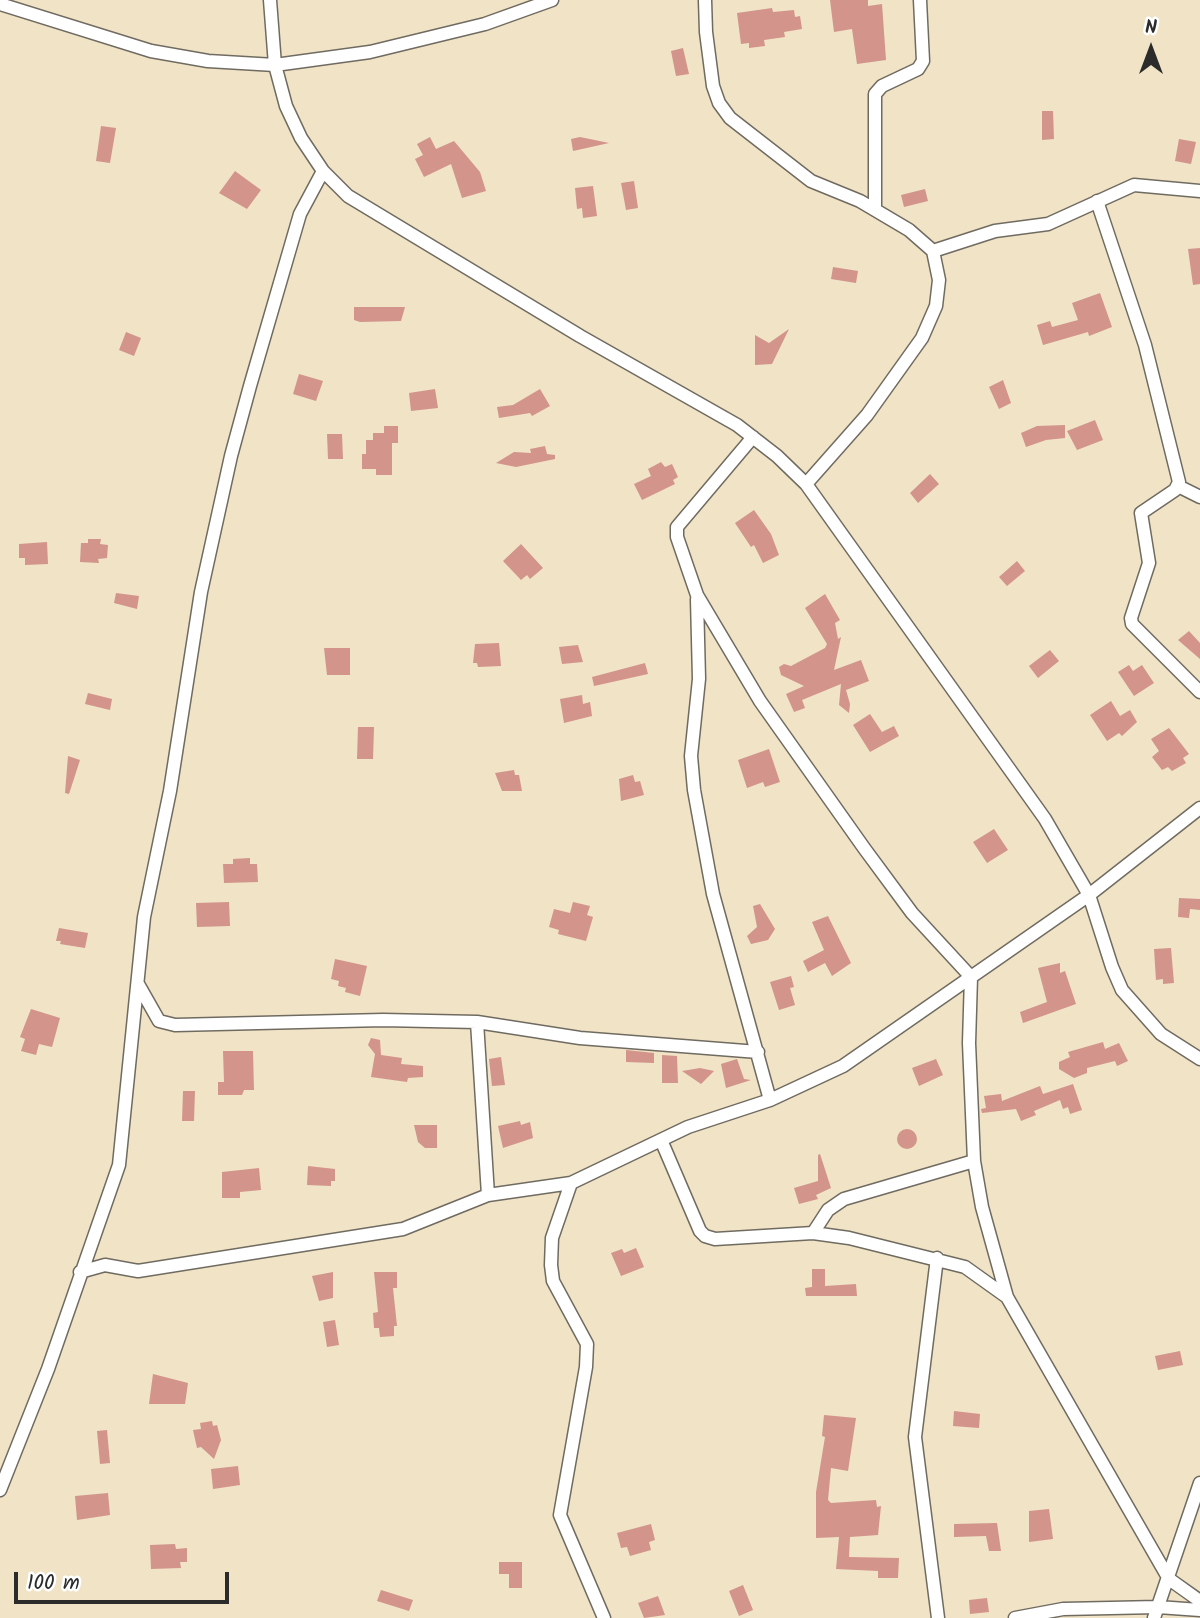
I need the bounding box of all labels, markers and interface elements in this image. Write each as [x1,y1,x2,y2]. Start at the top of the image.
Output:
text: N [1145,13,1157,43]
north arrow [1116,14,1186,84]
scale bar [18,1558,233,1602]
text: 100 m [27,1567,80,1600]

